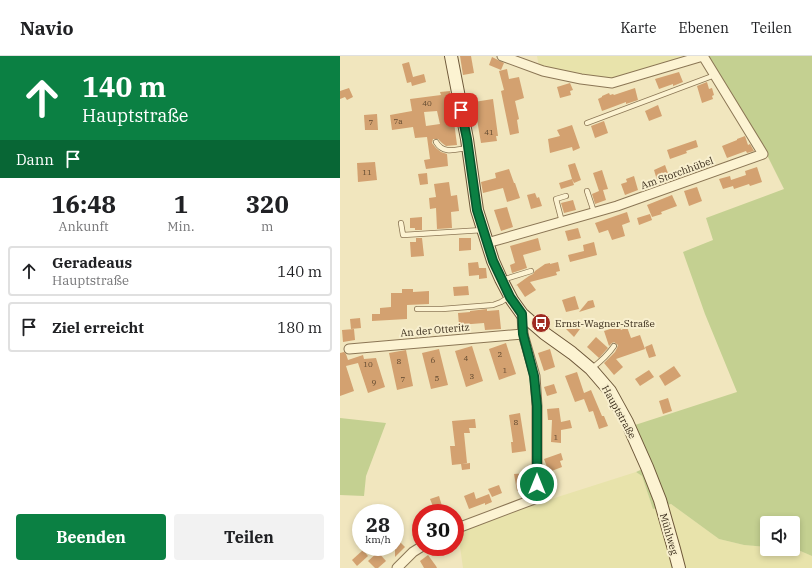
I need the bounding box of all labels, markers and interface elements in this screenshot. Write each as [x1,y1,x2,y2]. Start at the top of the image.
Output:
text: Navio [20,16,74,40]
text: Karte [620,19,657,37]
text: Ebenen [679,19,729,37]
text: Teilen [751,19,792,37]
text: 140 m [82,68,166,105]
icon: ahead [16,72,68,124]
pin [444,93,478,127]
house number: 40 [422,98,432,108]
icon: arrive [450,99,472,121]
text: Hauptstraße [82,104,188,127]
house number: 7a [393,116,403,126]
house number: 7 [369,117,374,127]
house number: 41 [484,127,494,137]
icon: arrive [62,148,84,170]
text: Dann [16,150,54,169]
street label: Am Storchhübel [639,154,715,192]
house number: 11 [362,167,372,177]
text: 16:48 [51,188,116,220]
text: 1 [174,188,188,220]
text: 320 [246,188,289,220]
text: Ankunft [59,218,109,235]
text: Min. [167,218,195,235]
text: m [261,218,273,235]
text: Geradeaus [52,253,132,272]
icon: ahead [18,260,40,282]
text: 140 m [277,262,322,281]
text: Hauptstraße [52,272,129,289]
bus stop icon: Ernst-Wagner-Straße [530,312,552,334]
icon: arrive [18,316,40,338]
place label: Ernst-Wagner-Straße [555,317,655,330]
text: Ziel erreicht [52,318,144,337]
text: 180 m [277,318,322,337]
street label: An der Otteritz [400,320,470,340]
house number: 2 [498,349,503,359]
house number: 4 [464,353,469,363]
house number: 6 [431,355,436,365]
house number: 8 [397,356,402,366]
house number: 10 [363,359,373,369]
house number: 1 [503,365,508,375]
house number: 3 [470,371,475,381]
house number: 5 [435,373,440,383]
house number: 7 [401,374,406,384]
house number: 9 [372,377,377,387]
street label: Hauptstraße [599,383,639,441]
house number: 8 [514,417,519,427]
house number: 1 [554,432,559,442]
position arrow [516,463,558,505]
speed limit sign: 30 [412,504,464,556]
text: 28 [366,511,390,538]
street label: Mühlweg [657,512,681,557]
button: Beenden [16,514,166,560]
button: Teilen [174,514,324,560]
map controls [760,516,800,556]
button: sound [760,516,800,556]
text: km/h [365,533,391,546]

